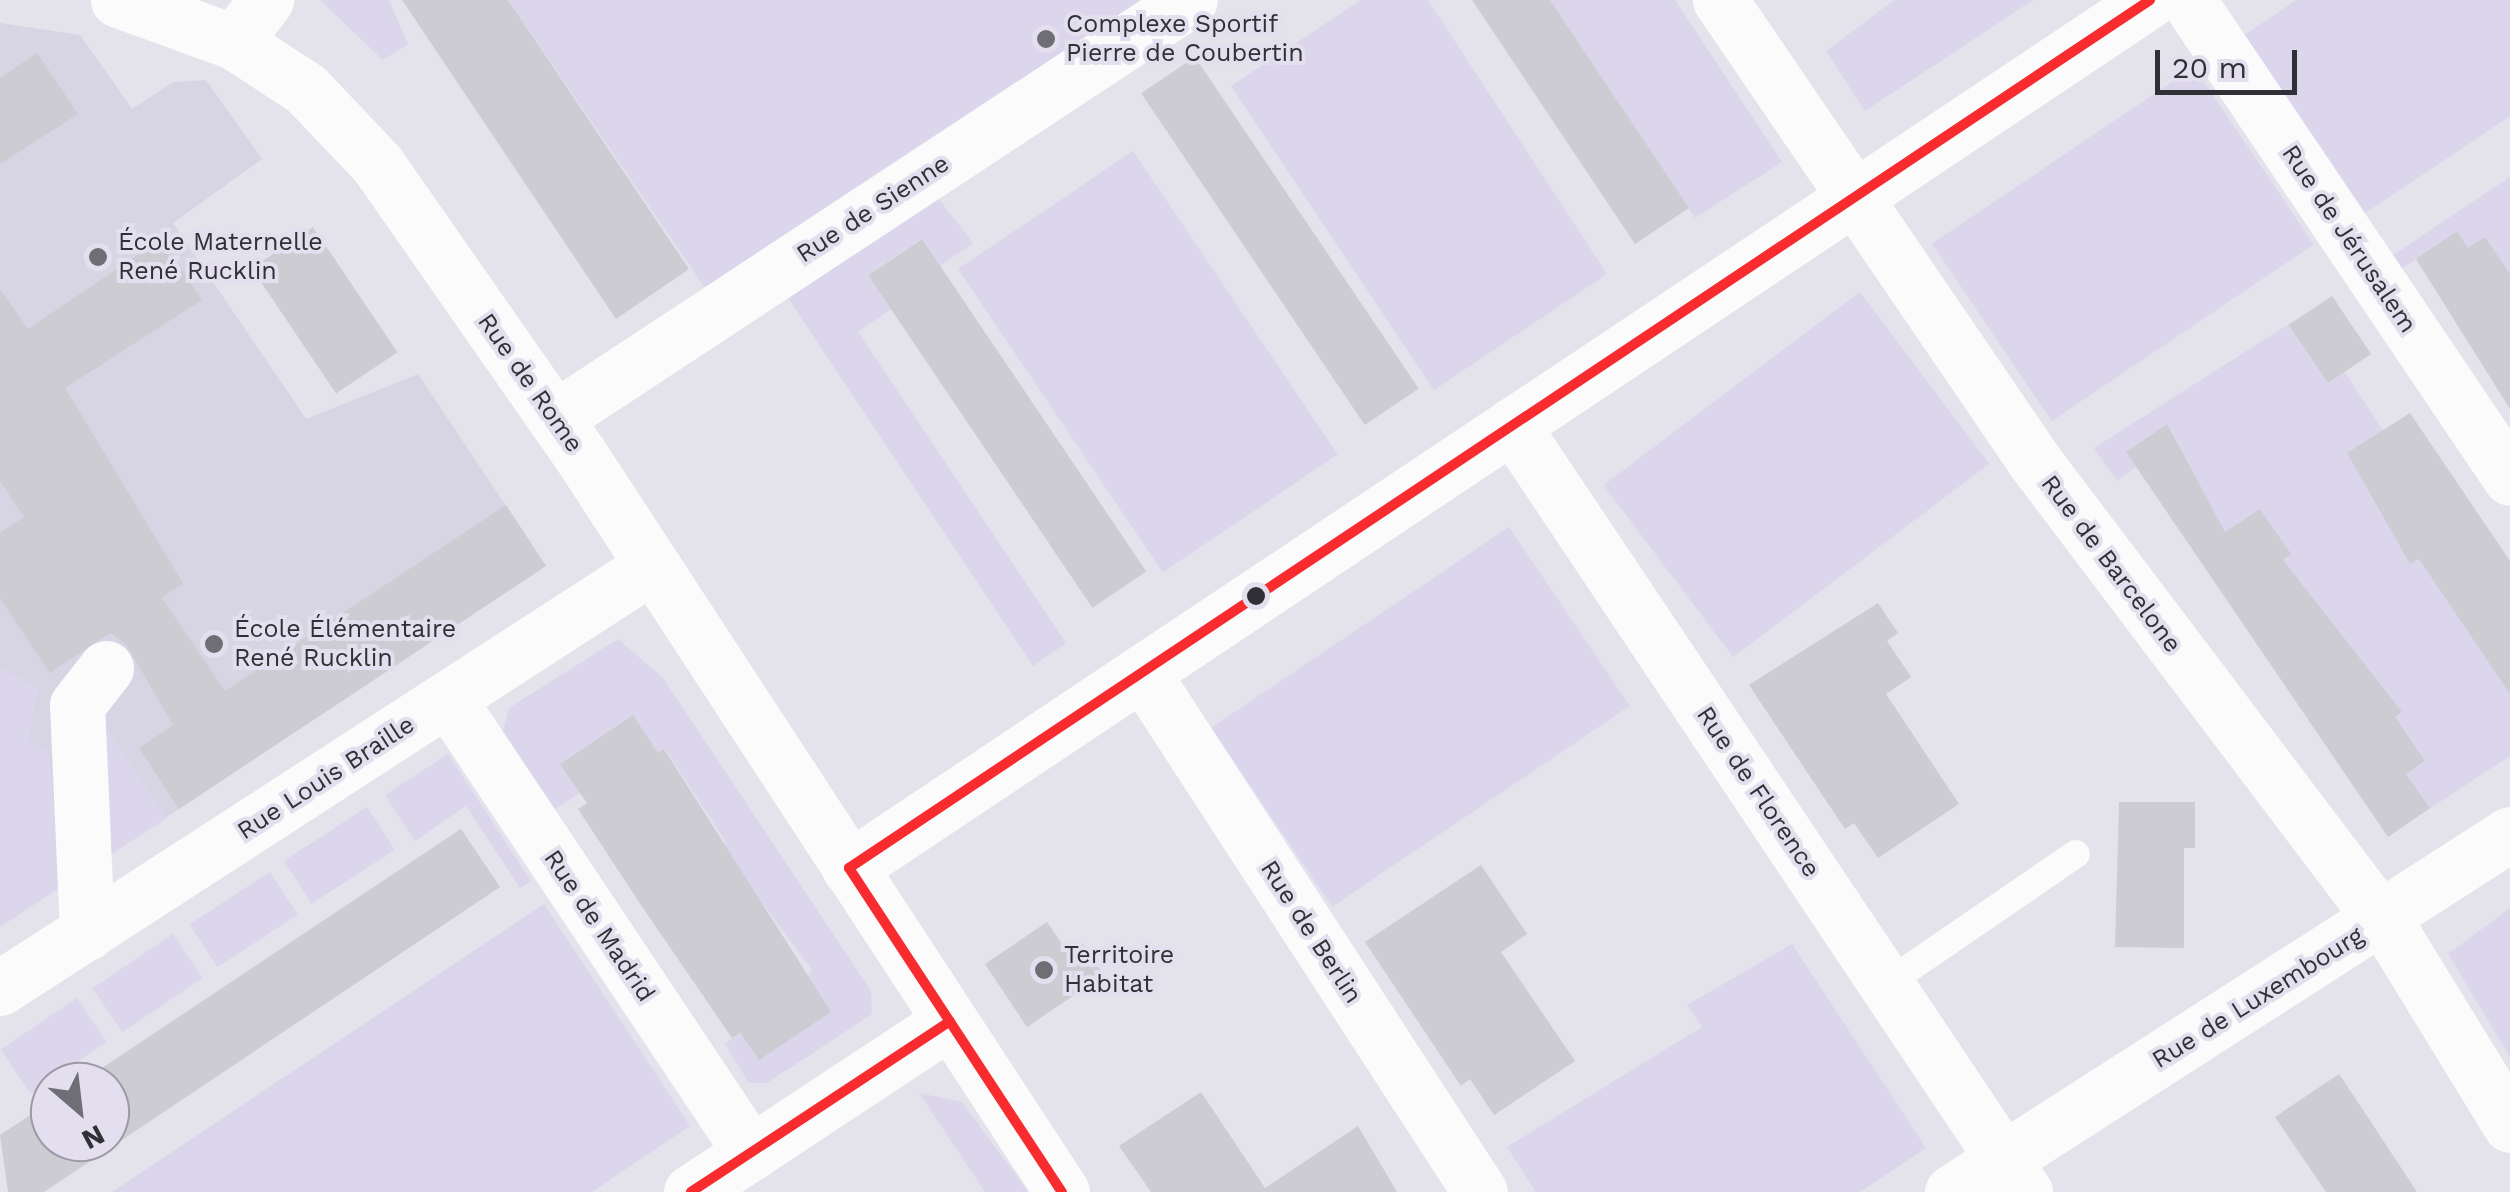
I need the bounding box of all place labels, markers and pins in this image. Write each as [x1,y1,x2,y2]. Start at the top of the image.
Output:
place label: Complexe Sportif Pierre de Coubertin [1066,10,1304,69]
marker: Complexe Sportif Pierre de Coubertin [1035,28,1057,50]
place label: École Maternelle René Rucklin [118,228,323,287]
marker: École Maternelle René Rucklin [87,246,109,268]
unlabelled marker [1246,586,1266,606]
place label: École Élémentaire René Rucklin [234,615,456,674]
marker: École Élémentaire René Rucklin [203,633,225,655]
place label: Territoire Habitat [1064,941,1174,1000]
marker: Territoire Habitat [1033,959,1055,981]

